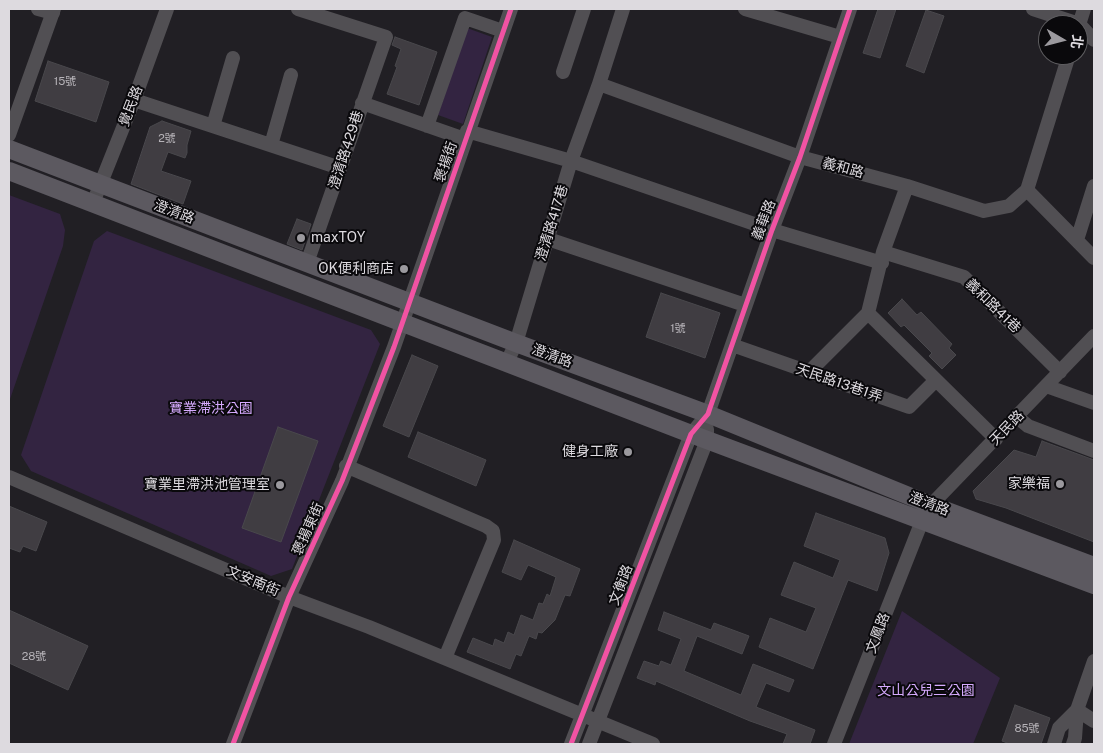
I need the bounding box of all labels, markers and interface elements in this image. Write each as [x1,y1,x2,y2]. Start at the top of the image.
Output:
north arrow [1038,15,1088,65]
text: 北 [1068,34,1086,50]
house number: 15號 [54,75,76,89]
street label: 覺民路 [116,83,146,129]
street label: 澄清路429巷 [325,108,367,192]
house number: 2號 [158,132,176,146]
street label: 褒揚街 [431,139,461,185]
street label: 義和路 [821,154,865,182]
street label: 澄清路417巷 [532,183,572,263]
street label: 澄清路 [151,197,197,227]
street label: 義華路 [749,197,779,243]
place label: maxTOY [311,230,365,246]
marker: maxTOY [295,232,307,244]
place label: OK便利商店 [318,261,394,277]
marker: OK便利商店 [398,263,410,275]
street label: 義和路41巷 [962,275,1024,337]
house number: 1號 [670,322,686,336]
street label: 澄清路 [529,341,575,371]
street label: 天民路13巷1弄 [794,360,884,406]
park label: 寶業滯洪公園 [169,401,253,417]
street label: 天民路 [986,407,1028,449]
place label: 健身工廠 [562,444,618,460]
marker: 健身工廠 [622,446,634,458]
place label: 家樂福 [1008,476,1050,492]
place label: 寶業里滯洪池管理室 [144,477,270,493]
marker: 家樂福 [1054,478,1066,490]
marker: 寶業里滯洪池管理室 [274,479,286,491]
street label: 澄清路 [906,489,952,519]
street label: 褒揚東街 [289,500,327,558]
street label: 文安南街 [224,562,282,600]
street label: 文衡路 [606,562,636,608]
street label: 文鳳路 [863,610,893,656]
house number: 28號 [22,650,46,664]
park label: 文山公兒三公園 [877,683,975,699]
house number: 85號 [1014,722,1040,736]

